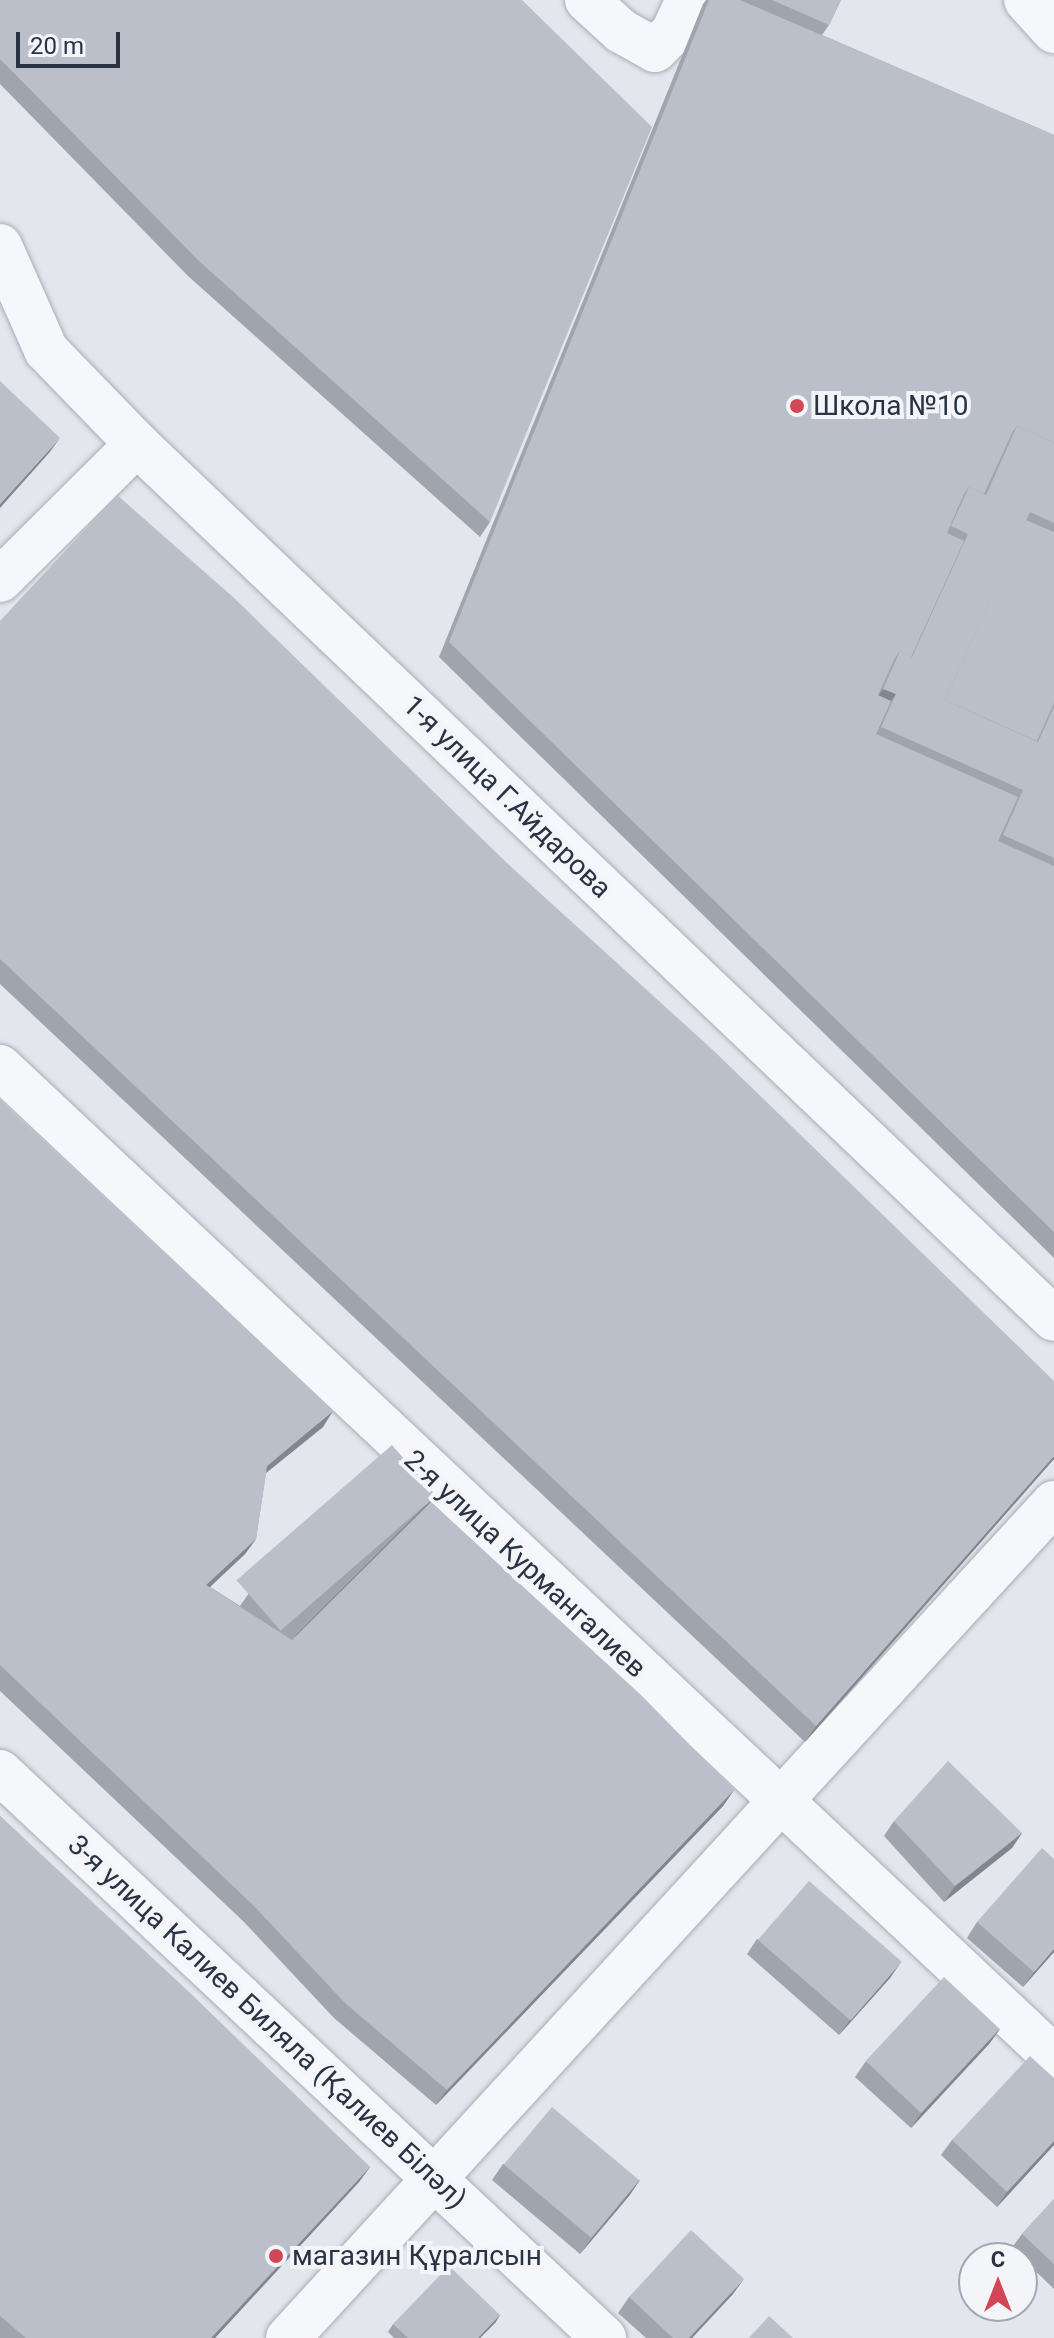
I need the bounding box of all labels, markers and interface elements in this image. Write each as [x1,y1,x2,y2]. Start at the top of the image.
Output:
scale bar [20,16,124,66]
text: 20 m [30,32,84,60]
place label: Школа №10 [813,389,969,423]
marker: Школа №10 [788,397,806,415]
street label: 1-я улица Г.Айдарова [396,689,618,905]
street label: 2-я улица Курмангалиев [397,1443,653,1685]
street label: 3-я улица Калиев Биляла (Қалиев Біләл) [61,1828,473,2216]
place label: магазин Құралсын [292,2239,542,2273]
north arrow [958,2242,1038,2322]
marker: магазин Құралсын [267,2247,285,2265]
text: С [991,2247,1005,2272]

